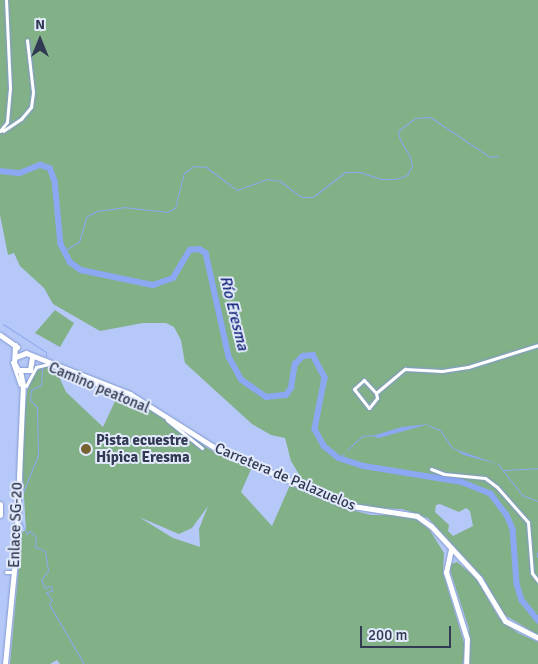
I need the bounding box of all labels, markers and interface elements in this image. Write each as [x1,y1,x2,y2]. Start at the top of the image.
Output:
north arrow [15,15,65,65]
text: N [35,16,45,33]
water label: Río Eresma [215,274,253,352]
street label: Camino peatonal [46,359,152,417]
place label: Pista ecuestre Hípica Eresma [96,431,190,466]
street label: Carretera de Palazuelos [212,439,358,515]
marker: Pista ecuestre Hípica Eresma [80,443,92,455]
street label: Enlace SG-20 [6,482,26,568]
scale bar [363,616,454,648]
text: 200 m [368,626,408,644]

